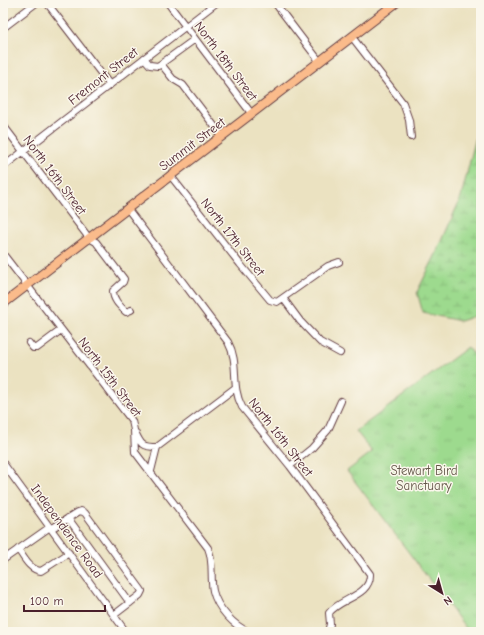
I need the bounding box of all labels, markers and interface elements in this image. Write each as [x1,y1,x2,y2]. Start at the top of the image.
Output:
street label: North 18th Street [191,19,261,104]
street label: Fremont Street [65,43,142,108]
street label: Summit Street [156,114,229,174]
street label: North 16th Street [20,132,90,219]
street label: North 17th Street [198,195,269,280]
street label: North 15th Street [75,334,145,421]
street label: North 16th Street [246,395,317,480]
park label: Stewart Bird Sanctuary [390,463,458,493]
street label: Independence Road [28,481,106,581]
north arrow [422,573,462,613]
scale bar [24,587,105,613]
text: N [441,593,454,608]
text: 100 m [30,594,63,608]

